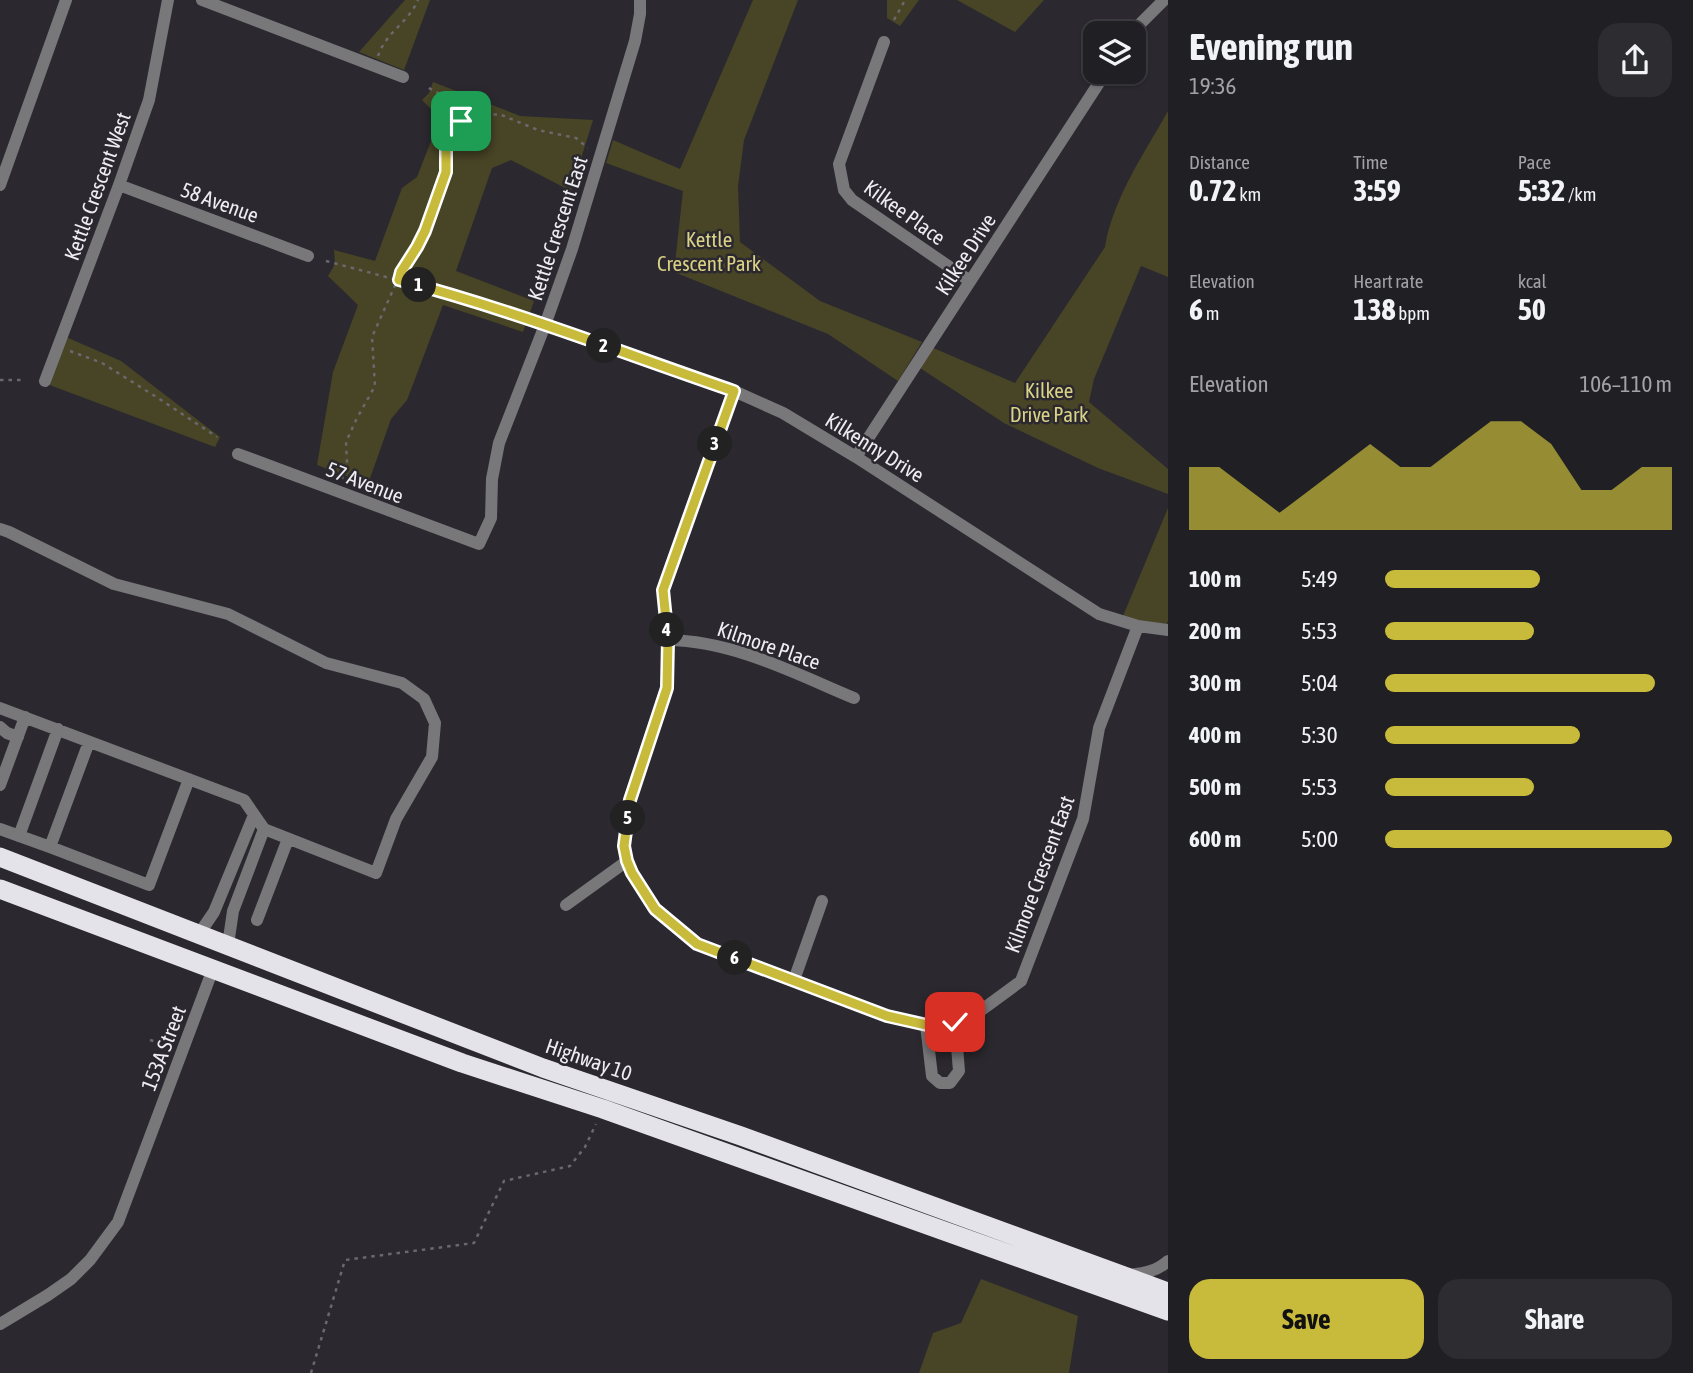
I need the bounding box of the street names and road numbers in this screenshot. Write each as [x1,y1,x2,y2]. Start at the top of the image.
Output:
street label: Kettle Crescent West [59,109,135,263]
street label: Kettle Crescent East [522,153,592,303]
street label: Kilkee Place [860,175,950,249]
street label: 58 Avenue [178,177,262,227]
street label: Kilkee Drive [930,209,1000,299]
street label: Kilkenny Drive [821,407,929,487]
street label: 57 Avenue [323,456,407,508]
street label: Kilmore Place [714,616,824,674]
street label: Kilmore Crescent East [999,792,1079,956]
street label: 153A Street [136,1002,190,1094]
street label: Highway 10 [543,1033,635,1085]

